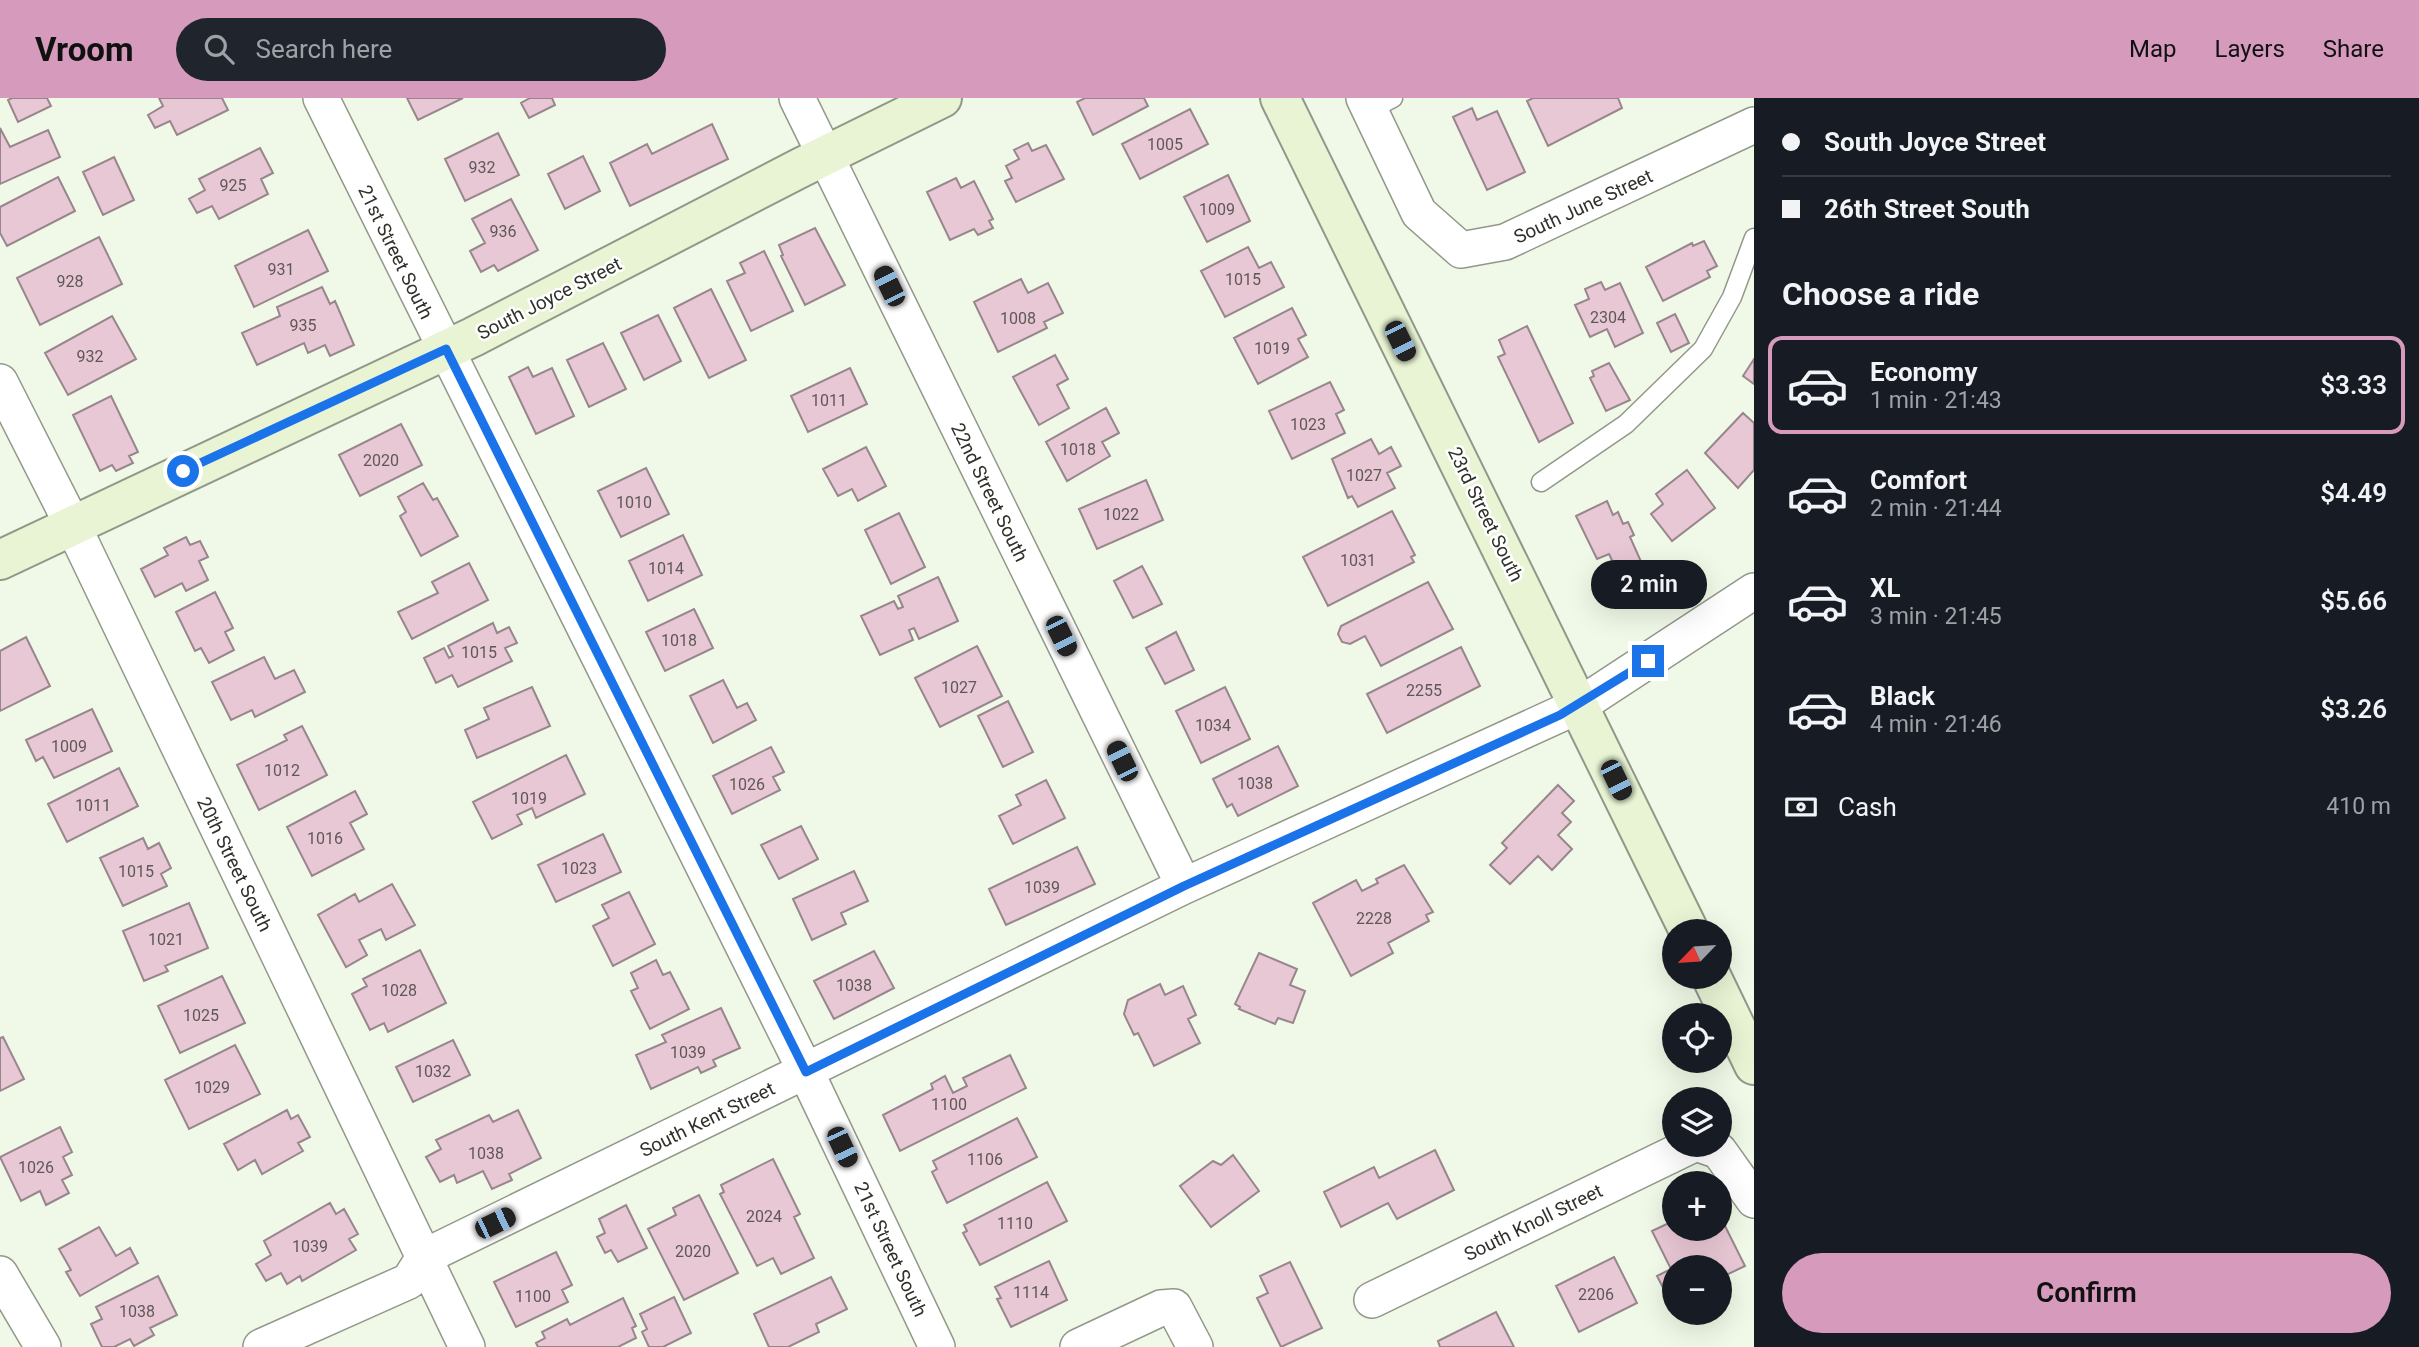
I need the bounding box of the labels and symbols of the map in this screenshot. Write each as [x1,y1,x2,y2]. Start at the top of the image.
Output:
house number: 1005 [1147,135,1183,154]
house number: 932 [469,158,495,177]
street label: South June Street [1510,164,1656,249]
house number: 925 [220,176,246,195]
street label: 21st Street South [353,181,438,323]
house number: 1009 [1199,200,1235,219]
house number: 936 [490,222,516,241]
street label: South Joyce Street [473,252,625,345]
house number: 931 [268,260,294,279]
car [871,263,908,309]
house number: 1015 [1225,270,1261,289]
house number: 928 [57,272,83,291]
house number: 2304 [1590,308,1626,327]
house number: 1008 [1000,309,1036,328]
house number: 935 [290,316,316,335]
car [1382,318,1419,364]
house number: 1019 [1254,339,1290,358]
house number: 932 [77,347,103,366]
house number: 1011 [811,391,847,410]
house number: 1023 [1290,415,1326,434]
street label: 22nd Street South [946,419,1033,565]
house number: 1018 [1060,440,1096,459]
street label: 23rd Street South [1443,443,1528,585]
house number: 2020 [363,451,399,470]
route start [167,455,199,487]
house number: 1027 [1346,466,1382,485]
house number: 1010 [616,493,652,512]
house number: 1022 [1103,505,1139,524]
house number: 1031 [1340,551,1376,570]
house number: 1014 [648,559,684,578]
callout: 2 min [1590,560,1706,608]
car [1043,613,1080,659]
house number: 1018 [661,631,697,650]
house number: 1015 [461,643,497,662]
route end [1632,645,1664,677]
house number: 1027 [941,678,977,697]
house number: 2255 [1406,681,1442,700]
house number: 1034 [1195,716,1231,735]
house number: 1009 [51,737,87,756]
car [1104,738,1141,784]
car [1598,757,1635,803]
house number: 1012 [264,761,300,780]
house number: 1038 [1237,774,1273,793]
house number: 1026 [729,775,765,794]
house number: 1019 [511,789,547,808]
street label: 20th Street South [192,793,277,935]
house number: 1011 [75,796,111,815]
house number: 1016 [307,829,343,848]
house number: 1023 [561,859,597,878]
house number: 1015 [118,862,154,881]
house number: 1039 [1024,878,1060,897]
house number: 2228 [1356,909,1392,928]
north arrow [1662,919,1732,989]
house number: 1021 [148,930,184,949]
house number: 1038 [836,976,872,995]
house number: 1028 [381,981,417,1000]
house number: 1025 [183,1006,219,1025]
house number: 1039 [670,1043,706,1062]
house number: 1032 [415,1062,451,1081]
street label: South Kent Street [636,1077,778,1162]
house number: 1029 [194,1078,230,1097]
house number: 1100 [931,1095,967,1114]
car [824,1124,861,1170]
house number: 1038 [468,1144,504,1163]
house number: 1106 [967,1150,1003,1169]
house number: 1026 [18,1158,54,1177]
street label: 21st Street South [849,1178,932,1320]
street label: South Knoll Street [1460,1179,1606,1266]
car [472,1204,519,1242]
house number: 2024 [746,1207,782,1226]
house number: 1110 [997,1214,1033,1233]
house number: 1039 [292,1237,328,1256]
house number: 2020 [675,1242,711,1261]
house number: 1114 [1013,1283,1049,1302]
house number: 2206 [1578,1285,1614,1304]
house number: 1100 [515,1287,551,1306]
house number: 1038 [119,1302,155,1321]

